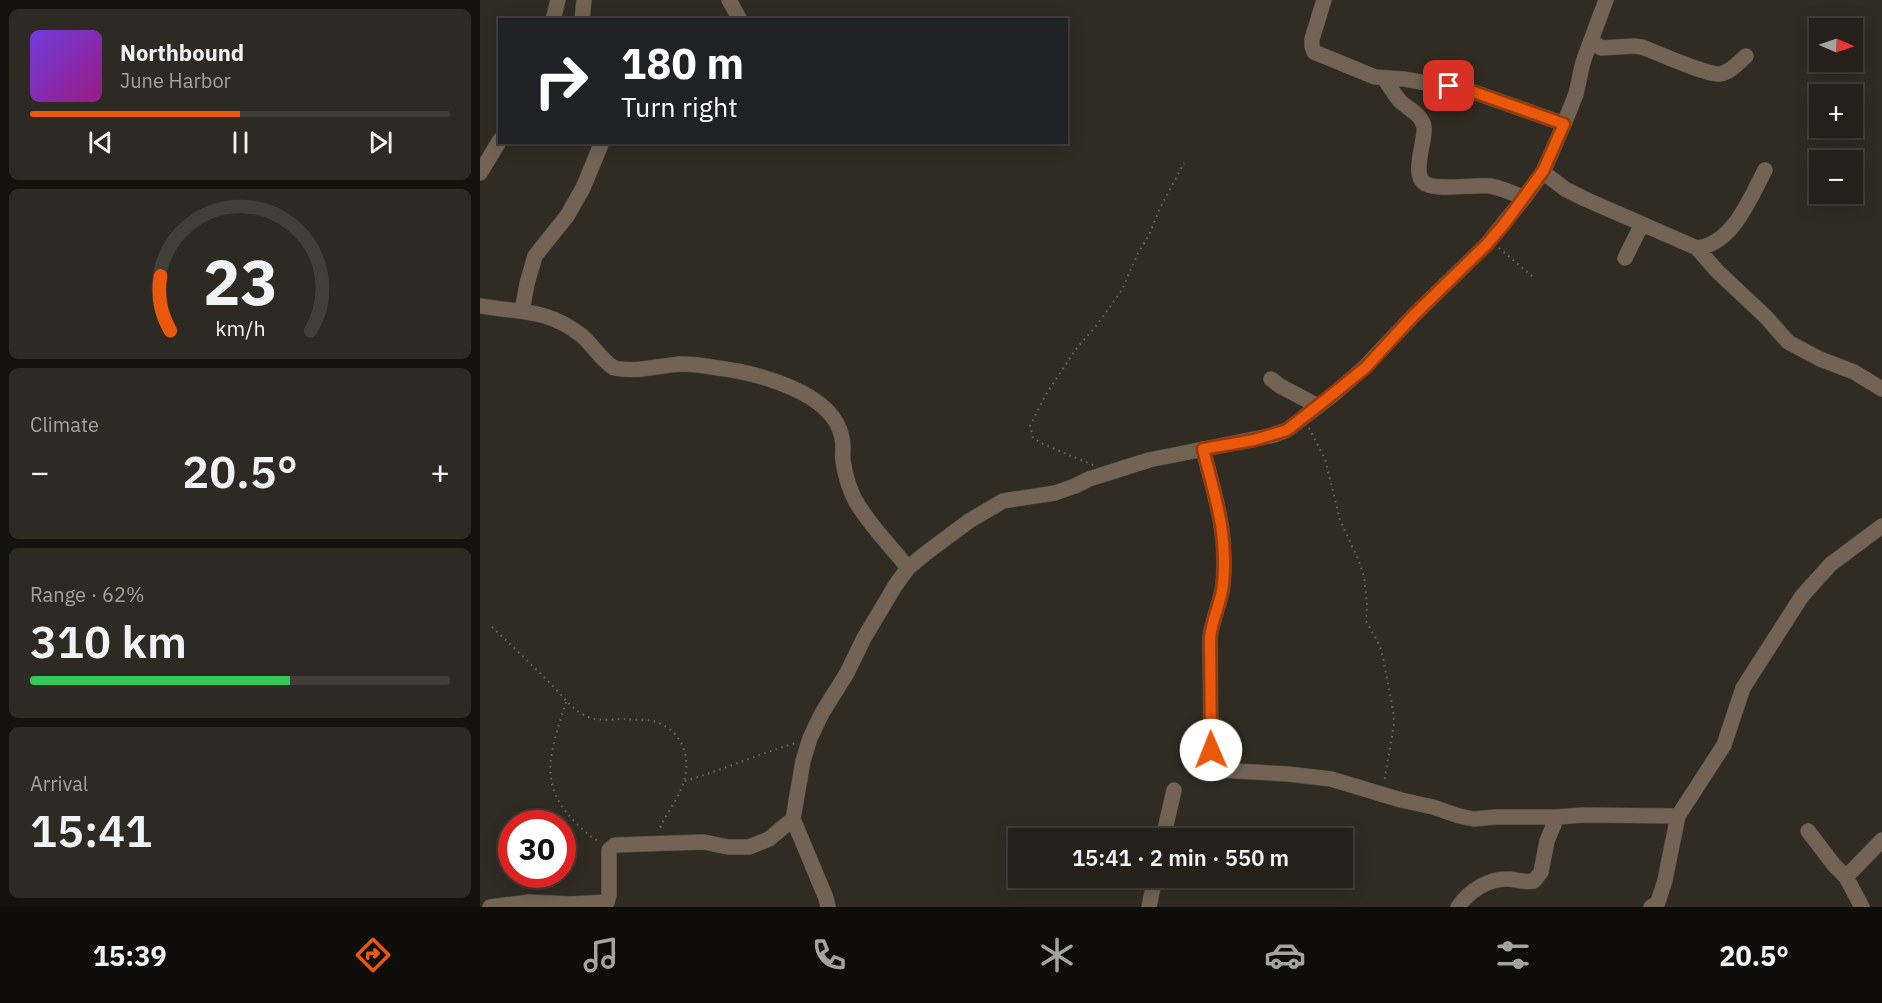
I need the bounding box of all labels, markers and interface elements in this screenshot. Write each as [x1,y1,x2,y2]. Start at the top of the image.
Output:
north arrow [1809,18,1863,72]
map controls [1809,18,1863,204]
text: 180 m [621,36,744,91]
text: Northbound [120,38,244,67]
icon: right [522,42,600,120]
pin [1423,60,1474,111]
text: June Harbor [120,67,231,94]
icon: arrive [1432,69,1465,102]
button: + [1809,84,1863,138]
text: Turn right [621,89,738,124]
icon: previous [84,126,117,159]
icon: pause [224,126,257,159]
icon: next [364,126,397,159]
button: − [1809,150,1863,204]
text: 23 [203,241,277,322]
text: km/h [215,314,265,342]
text: Climate [30,411,99,438]
text: 20.5° [182,442,298,500]
text: − [30,450,50,493]
text: + [430,450,450,493]
text: Range · 62% [30,581,145,608]
text: 310 km [30,612,187,670]
position arrow [1179,718,1243,782]
text: Arrival [30,770,88,797]
text: 15:41 [30,801,152,859]
speed limit sign: 30 [498,810,576,888]
text: 15:41 · 2 min · 550 m [1072,843,1289,872]
icon: directions [352,934,394,976]
icon: music [580,934,622,976]
icon: phone [808,934,850,976]
icon: climate [1036,934,1078,976]
icon: car [1264,934,1306,976]
icon: filters [1492,934,1534,976]
text: 15:39 [93,938,167,973]
text: 20.5° [1719,938,1789,973]

